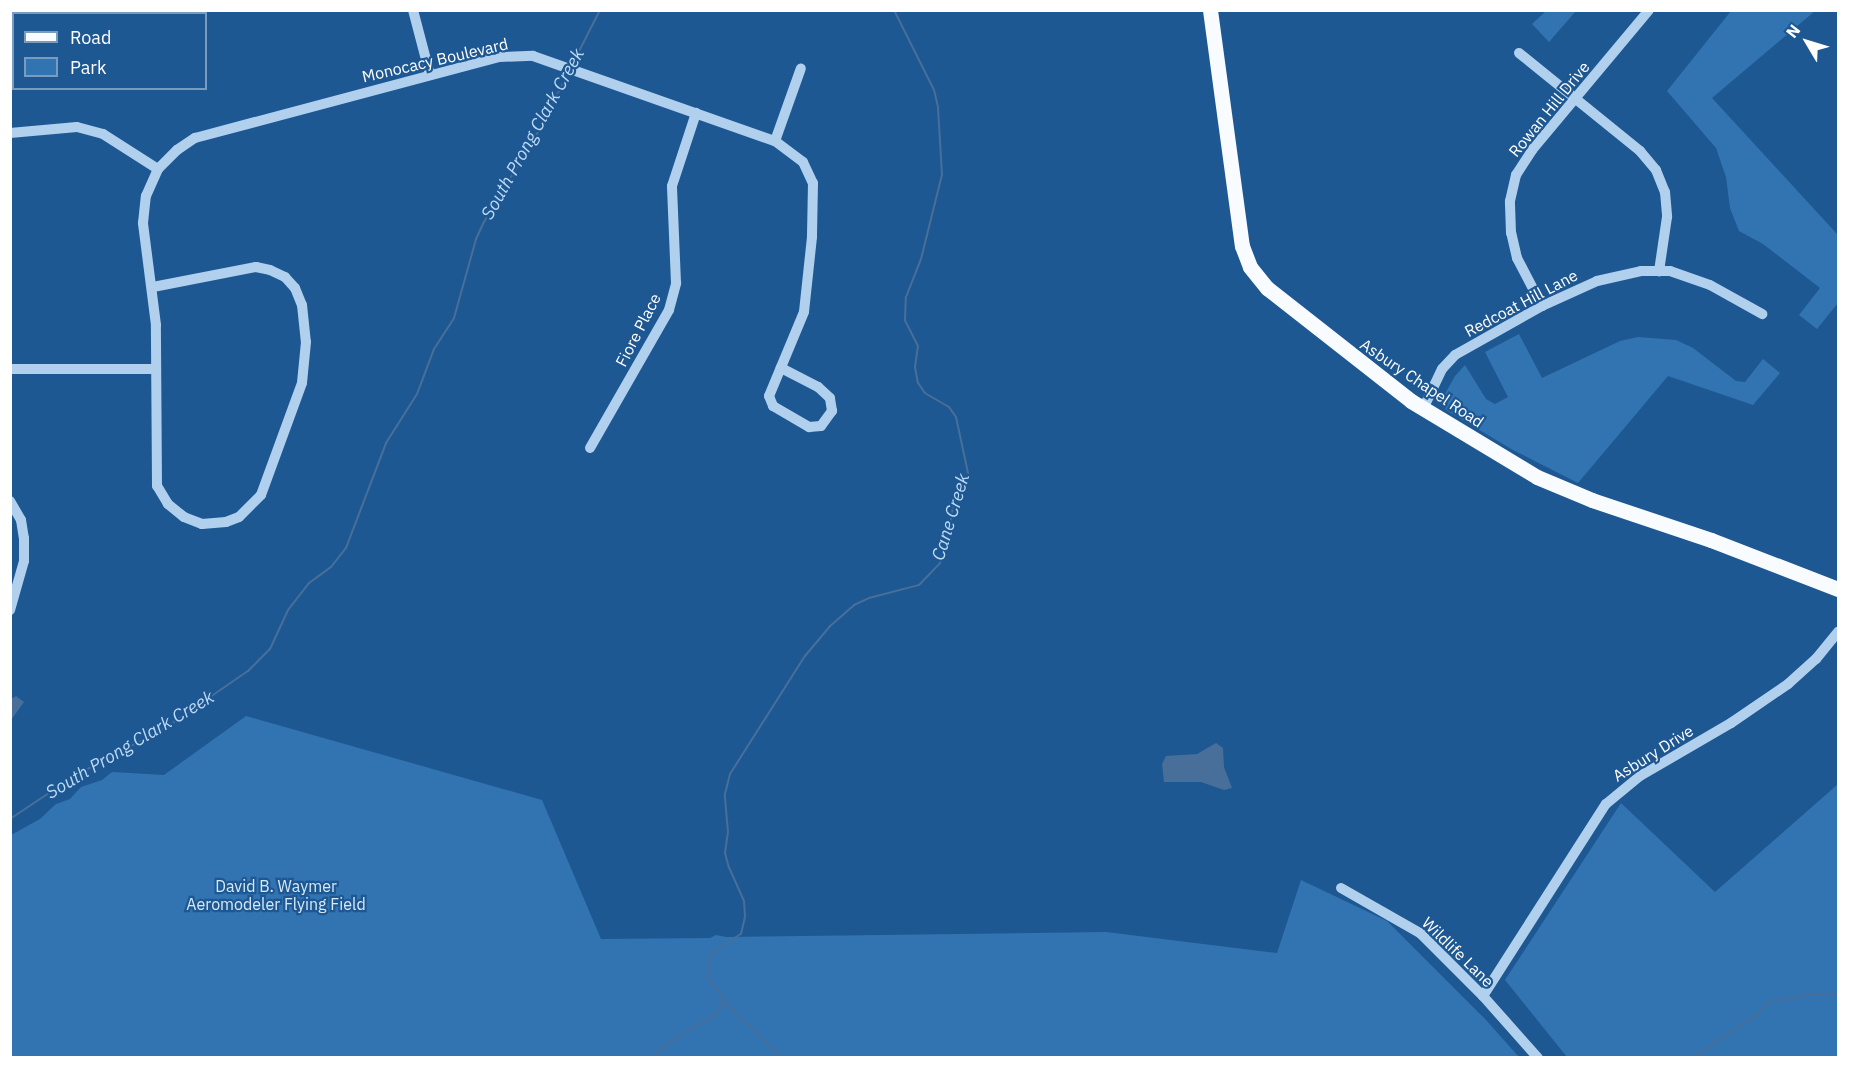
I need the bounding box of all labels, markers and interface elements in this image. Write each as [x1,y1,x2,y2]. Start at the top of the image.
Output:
legend [12,12,207,90]
north arrow [1777,12,1837,72]
text: N [1781,20,1804,42]
text: Road [70,26,111,49]
street label: Monocacy Boulevard [360,34,510,86]
water label: South Prong Clark Creek [477,45,589,223]
text: Park [70,56,106,79]
street label: Rowan Hill Drive [1505,57,1593,161]
street label: Redcoat Hill Lane [1461,265,1581,341]
street label: Fiore Place [611,290,665,370]
street label: Asbury Chapel Road [1357,335,1487,431]
water label: Cane Creek [928,471,974,563]
water label: South Prong Clark Creek [42,686,218,804]
street label: Asbury Drive [1609,721,1697,785]
park label: David B. Waymer Aeromodeler Flying Field [186,876,366,914]
street label: Wildlife Lane [1418,913,1498,991]

